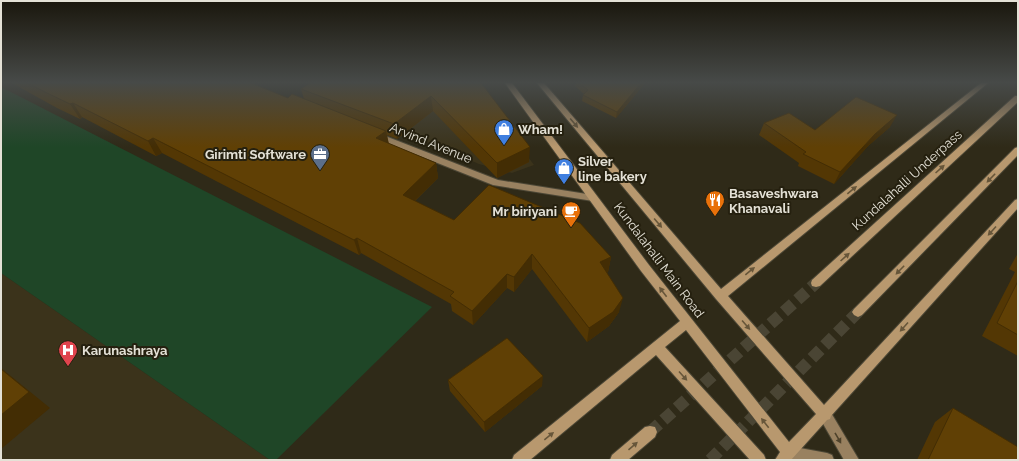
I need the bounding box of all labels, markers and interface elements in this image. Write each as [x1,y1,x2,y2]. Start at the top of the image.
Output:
shop icon: Wham! [493,118,515,146]
one-way arrow [569,118,578,129]
street label: Arvind Avenue [388,120,475,166]
place label: Wham! [518,122,563,137]
street label: Kundalahalli Underpass [849,127,965,233]
office icon: Girimti Software [309,143,331,171]
place label: Girimti Software [205,147,306,162]
place label: Silver line bakery [578,154,647,184]
shop icon: Silver line bakery [553,157,575,185]
one-way arrow [935,165,946,174]
one-way arrow [986,173,996,183]
one-way arrow [846,185,857,194]
place label: Basaveshwara Khanavali [729,186,819,216]
restaurant icon: Basaveshwara Khanavali [704,189,726,217]
street label: Kundalahalli Main Road [611,199,707,321]
cafe icon: Mr biriyani [560,200,582,228]
place label: Mr biriyani [492,204,557,219]
one-way arrow [653,217,662,228]
one-way arrow [987,226,996,236]
one-way arrow [840,253,849,262]
one-way arrow [895,265,904,275]
one-way arrow [745,267,756,276]
one-way arrow [658,286,667,297]
one-way arrow [741,320,751,330]
one-way arrow [899,322,909,332]
hospital icon: Karunashraya [57,339,79,367]
place label: Karunashraya [82,343,168,358]
one-way arrow [679,371,688,381]
one-way arrow [761,417,769,428]
one-way arrow [544,431,555,440]
one-way arrow [835,432,842,444]
one-way arrow [629,442,638,451]

